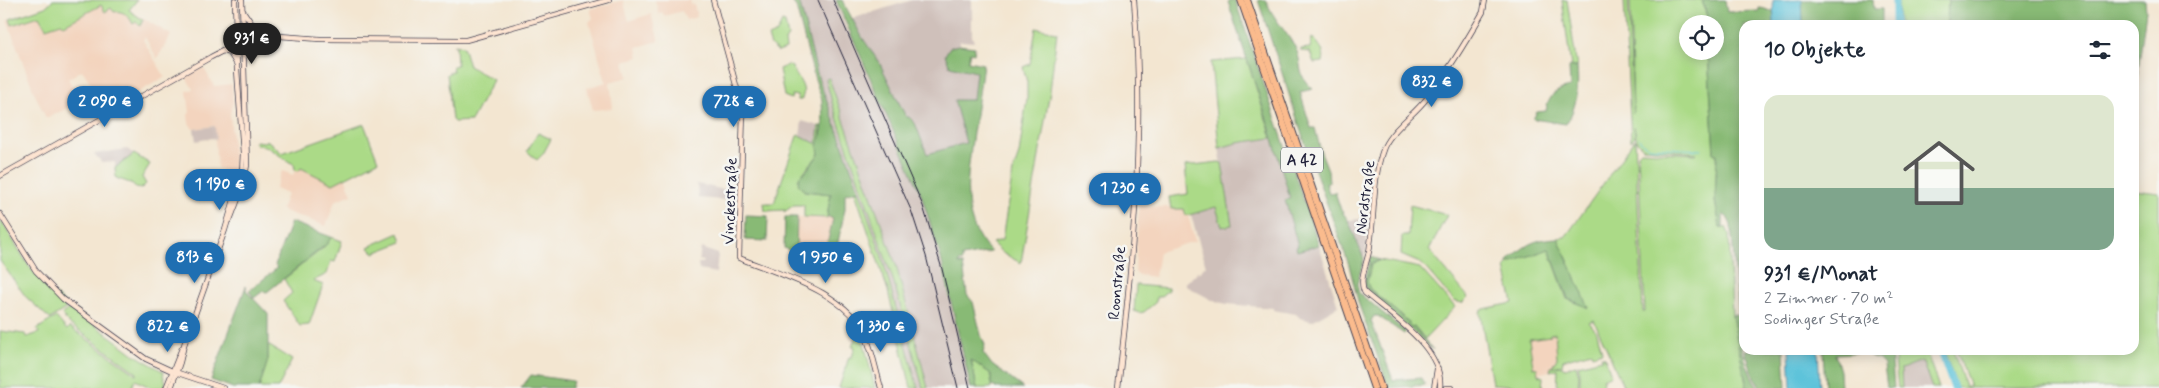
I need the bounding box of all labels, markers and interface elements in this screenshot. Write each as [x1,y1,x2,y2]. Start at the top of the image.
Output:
map controls [1679,15,1724,60]
button: locate [1679,15,1724,60]
pin: 931 € [217,22,287,65]
text: 931 € [234,28,270,49]
text: 10 Objekte [1764,36,1866,64]
icon: filters [2086,36,2114,64]
pin: 832 € [1397,66,1467,108]
text: 832 € [1412,71,1452,92]
pin: 2 090 € [59,86,151,128]
pin: 728 € [699,86,769,128]
text: 2 090 € [78,91,132,112]
text: 728 € [713,91,755,112]
icon: home [1894,128,1984,218]
road number: A 42 [1281,148,1323,172]
street label: Vinckestraße [718,157,743,245]
street label: Nordstraße [1351,159,1380,235]
pin: 1 190 € [174,168,266,211]
pin: 1 230 € [1079,172,1171,215]
text: 1 190 € [195,174,245,195]
text: 1 230 € [1100,178,1150,199]
pin: 813 € [160,242,230,284]
pin: 1 950 € [780,242,872,284]
street label: Roonstraße [1104,245,1131,321]
text: 813 € [176,247,214,268]
text: 1 950 € [799,247,853,268]
text: 931 €/Monat [1764,260,1878,288]
text: 2 Zimmer · 70 m² [1764,288,1893,309]
text: Sodinger Straße [1764,309,1879,330]
pin: 822 € [133,310,203,353]
pin: 1 330 € [835,310,927,353]
text: 822 € [147,316,189,337]
text: 1 330 € [857,316,905,337]

